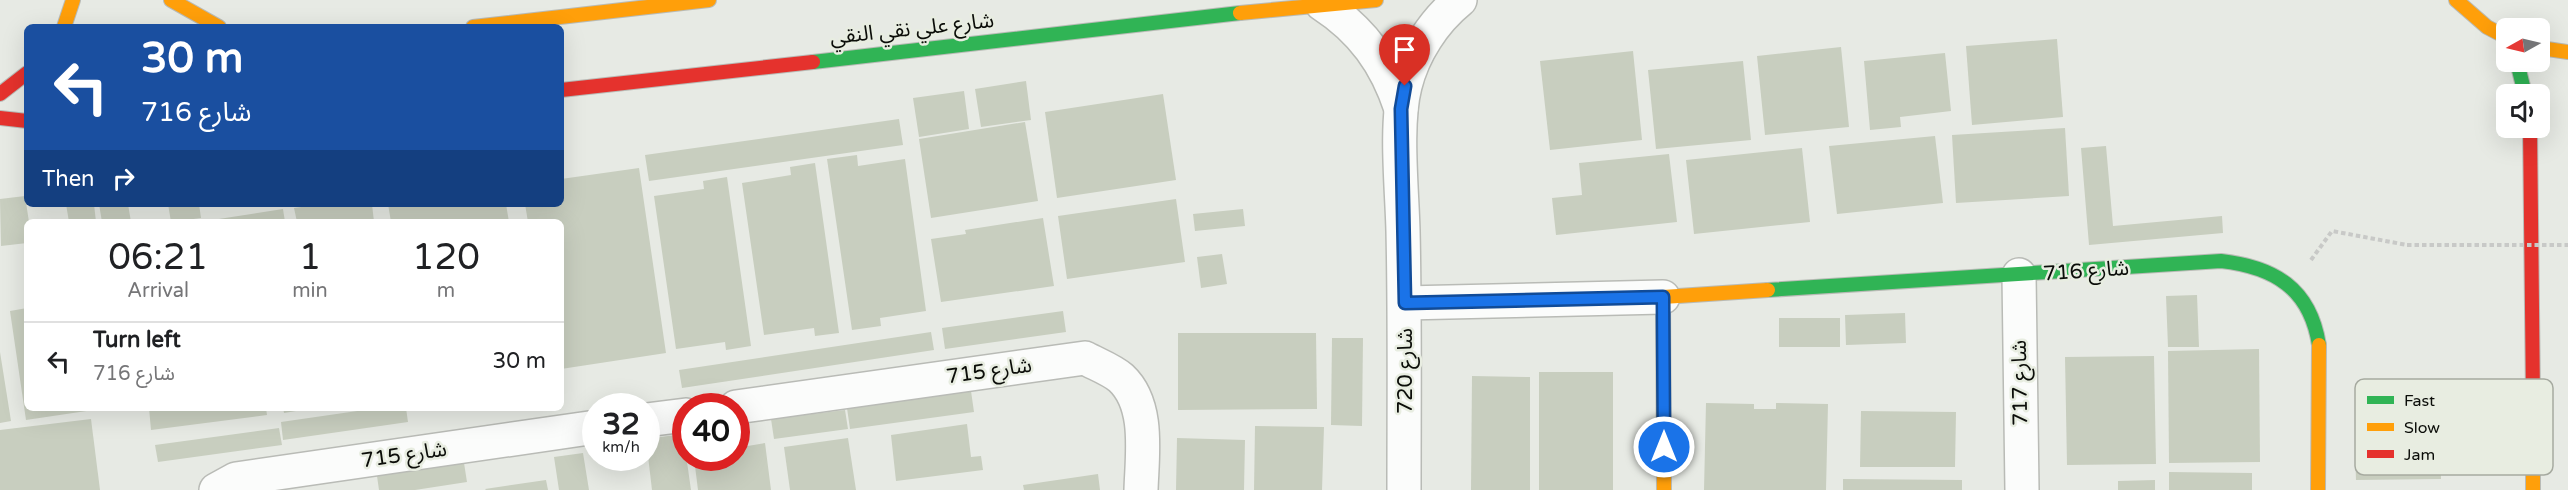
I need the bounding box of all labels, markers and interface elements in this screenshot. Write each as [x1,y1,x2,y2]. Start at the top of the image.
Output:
street label: شارع علي نقي النقي [829,8,995,53]
north arrow [2496,18,2550,72]
map controls [2496,18,2550,138]
pin [1379,24,1430,86]
text: 30 m [141,33,243,84]
icon: arrive [1388,33,1421,66]
icon: left [42,48,120,126]
button: sound [2496,84,2550,138]
text: شارع 716 [141,96,252,129]
icon: right [107,162,140,195]
text: Then [42,166,95,192]
text: 06:21 [108,236,208,279]
text: 1 [299,236,321,279]
text: 120 [412,236,480,279]
street label: شارع 716 [2042,256,2130,288]
text: Arrival [127,279,189,303]
text: min [292,279,328,303]
text: m [437,279,455,303]
text: Turn left [93,327,181,353]
street label: شارع 720 [1393,328,1420,414]
street label: شارع 717 [2007,340,2035,426]
icon: left [42,345,75,378]
text: 30 m [492,348,546,374]
street label: شارع 715 [945,353,1034,391]
text: شارع 716 [93,362,175,386]
legend [2355,379,2553,475]
text: Fast [2404,391,2435,411]
speed limit sign: 40 [672,393,750,471]
text: 32 [602,406,640,443]
position arrow [1632,415,1696,479]
text: Slow [2404,418,2440,438]
street label: شارع 715 [360,437,449,475]
text: km/h [602,438,640,456]
text: Jam [2404,445,2435,465]

